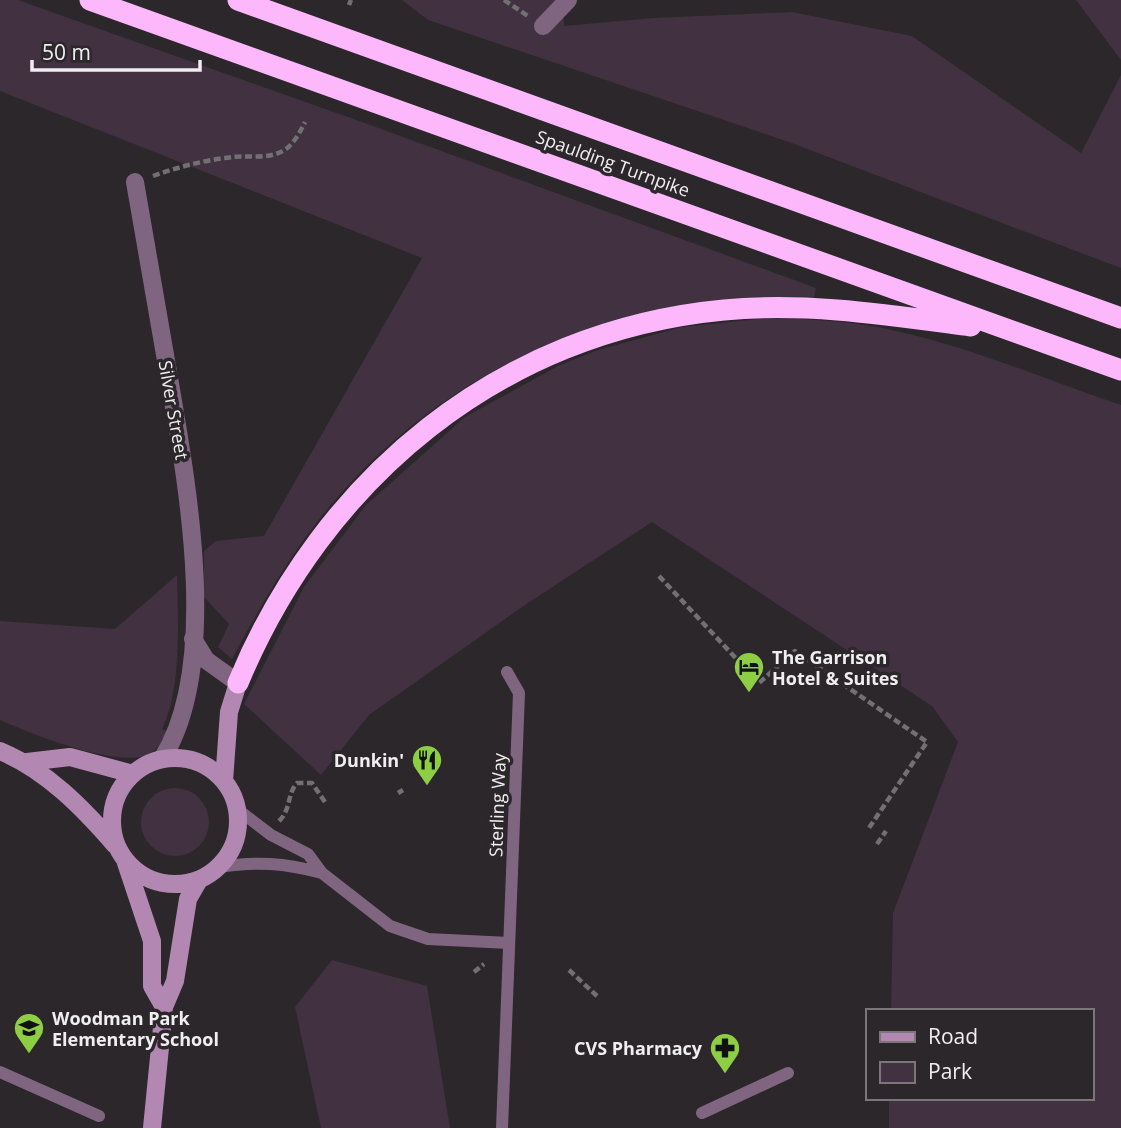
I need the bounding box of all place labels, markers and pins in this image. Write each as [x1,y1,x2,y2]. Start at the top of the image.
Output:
place label: The Garrison Hotel & Suites [772,645,898,690]
hotel icon: The Garrison Hotel & Suites [732,650,766,694]
restaurant icon: Dunkin' [410,743,444,787]
place label: Dunkin' [334,748,404,772]
place label: Woodman Park Elementary School [52,1006,219,1051]
school or university icon: Woodman Park Elementary School [12,1011,46,1055]
pharmacy icon: CVS Pharmacy [708,1031,742,1075]
place label: CVS Pharmacy [574,1036,703,1060]

